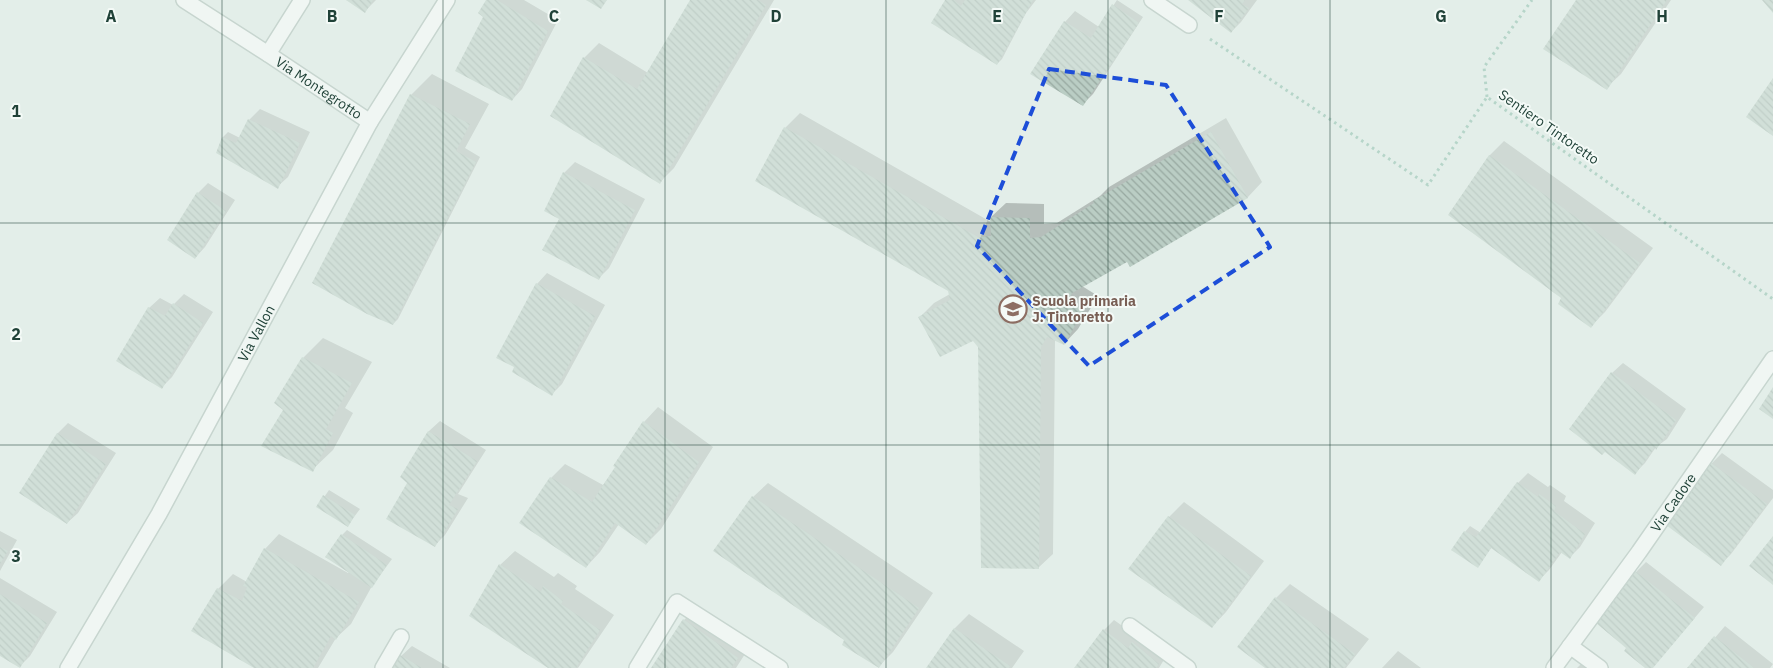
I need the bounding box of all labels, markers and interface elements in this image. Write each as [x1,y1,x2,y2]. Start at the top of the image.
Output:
text: A [106,6,117,26]
text: B [327,6,338,26]
text: C [549,6,559,26]
text: D [770,6,782,26]
text: E [992,6,1002,26]
text: F [1214,6,1224,26]
text: G [1435,6,1447,26]
text: H [1656,6,1668,26]
street label: Via Montegrotto [272,53,366,123]
street label: Sentiero Tintoretto [1495,86,1603,168]
text: 1 [11,101,21,121]
place label: Scuola primaria J. Tintoretto [1032,292,1136,326]
school or university icon: Scuola primaria J. Tintoretto [998,294,1028,324]
street label: Via Vallon [234,302,279,365]
text: 2 [11,324,21,344]
street label: Via Cadore [1647,469,1700,536]
text: 3 [11,546,21,566]

